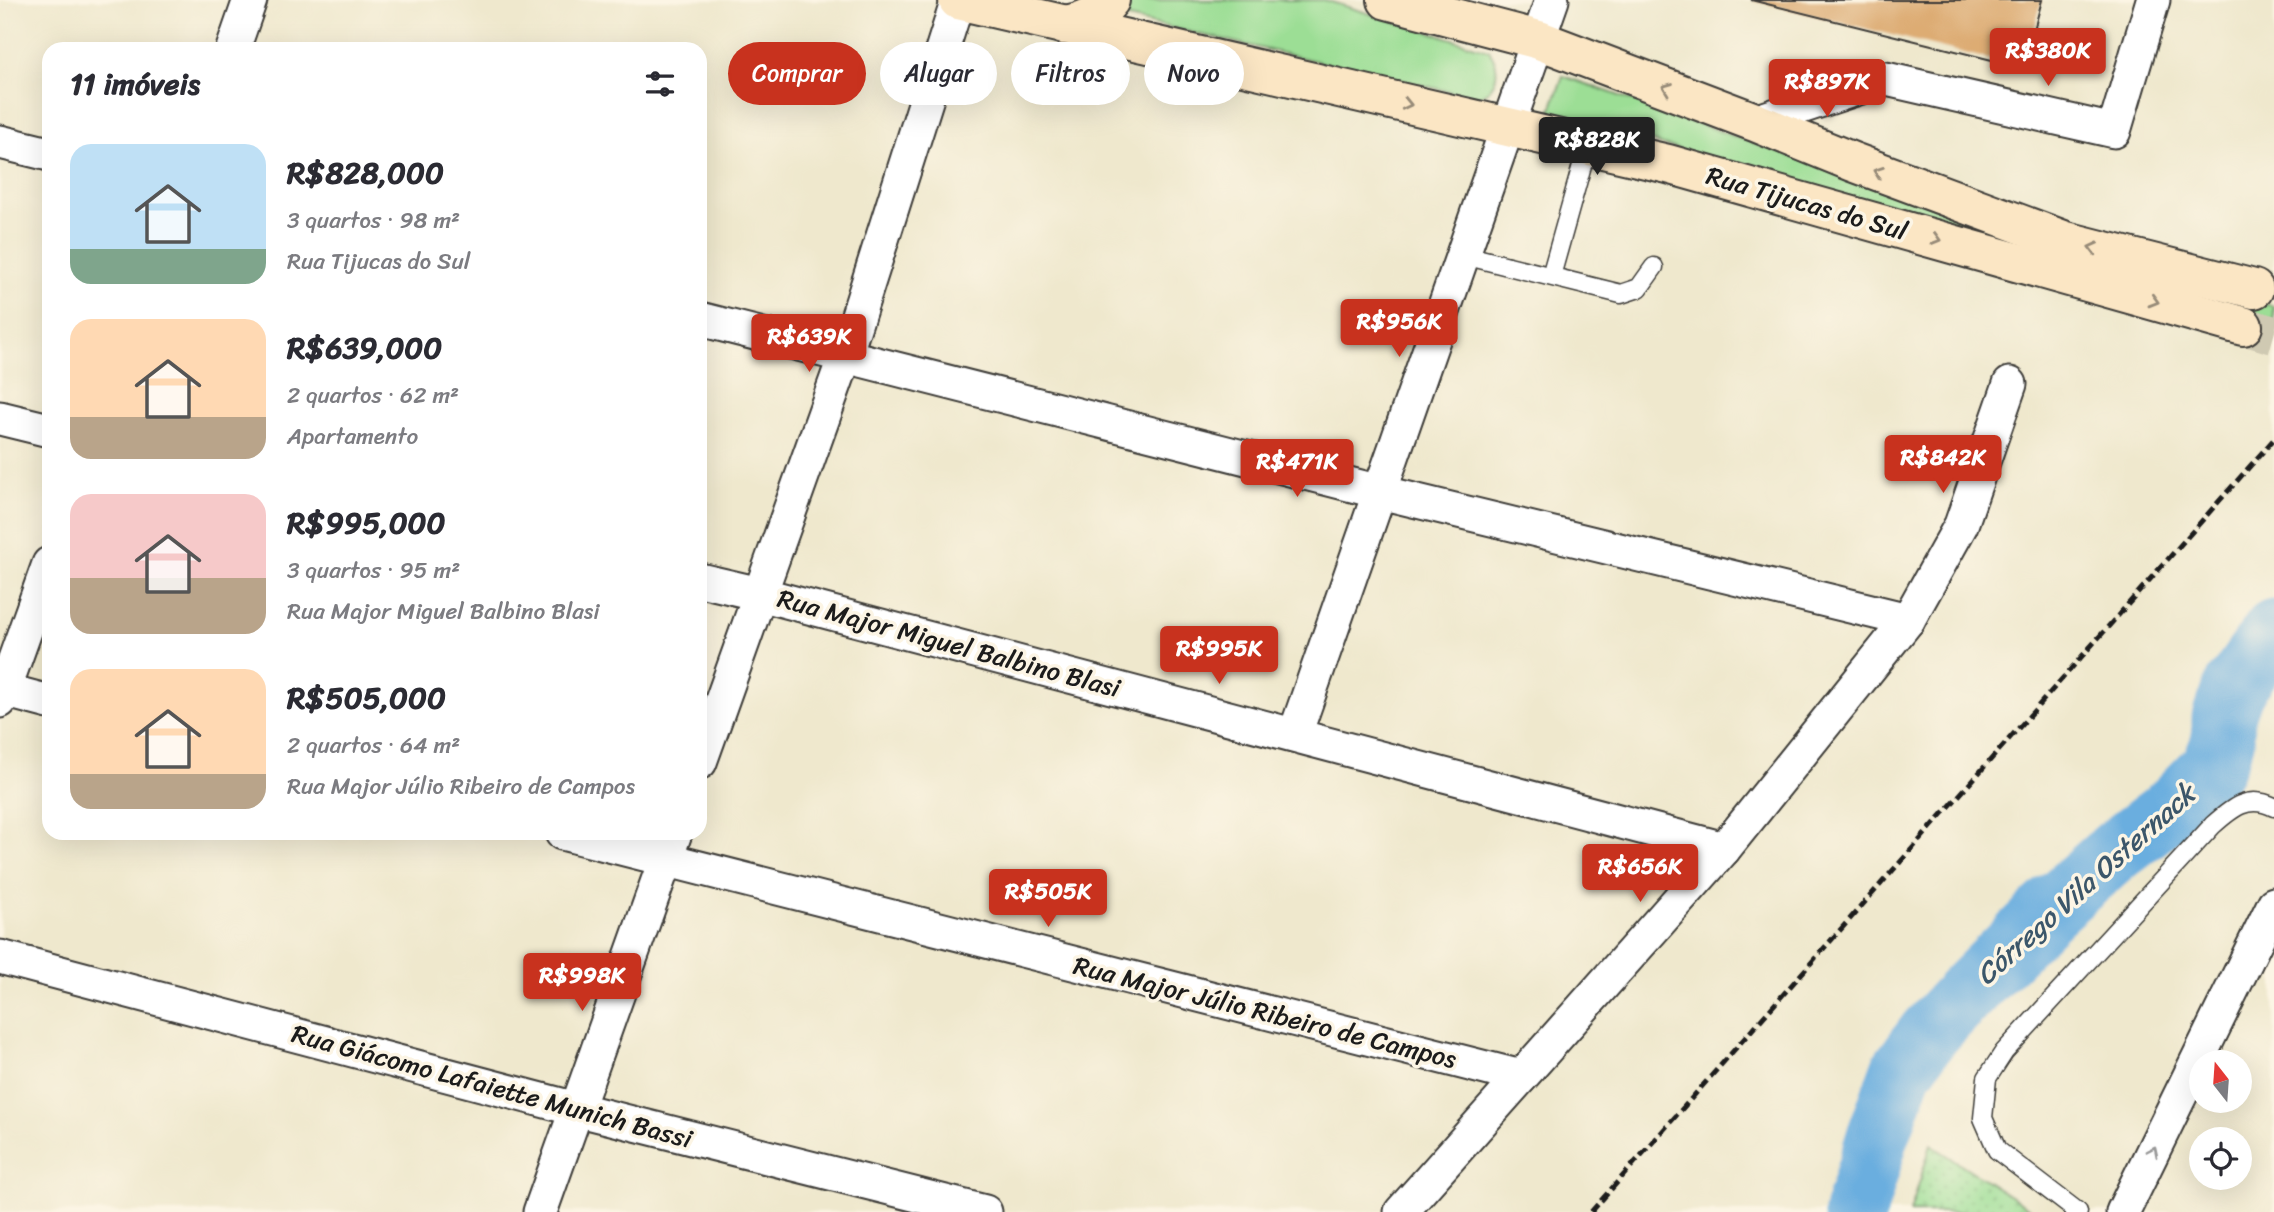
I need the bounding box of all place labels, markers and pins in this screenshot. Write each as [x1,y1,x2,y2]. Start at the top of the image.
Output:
pin: R$380K [1991,28,2105,88]
pin: R$897K [1770,60,1884,119]
pin: R$828K [1540,118,1654,177]
pin: R$956K [1342,300,1456,359]
pin: R$639K [752,314,866,374]
pin: R$842K [1886,435,2000,495]
pin: R$471K [1240,440,1354,499]
pin: R$995K [1162,626,1276,686]
pin: R$656K [1583,844,1697,904]
pin: R$505K [991,870,1105,929]
pin: R$998K [525,954,639,1013]

